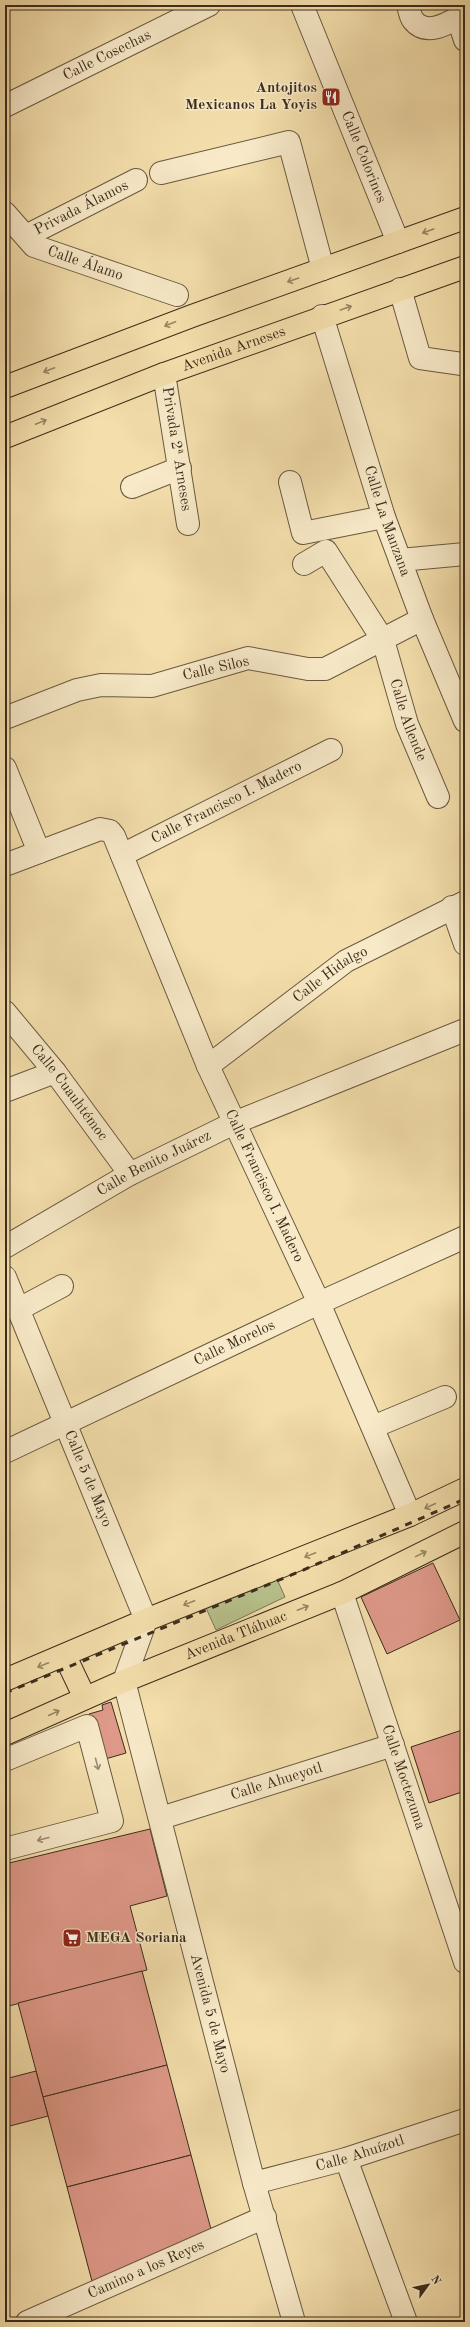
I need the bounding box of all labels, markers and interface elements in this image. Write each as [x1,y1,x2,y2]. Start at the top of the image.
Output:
street label: Calle Cosechas [61,27,154,84]
place label: Antojitos Mexicanos La Yoyis [185,81,317,113]
restaurant icon: Antojitos Mexicanos La Yoyis [320,86,342,108]
street label: Calle Colorines [338,109,389,205]
street label: Privada Álamos [32,178,131,238]
one-way arrow [422,228,435,235]
street label: Calle Álamo [45,244,125,283]
one-way arrow [286,277,299,284]
one-way arrow [340,304,353,311]
one-way arrow [165,320,177,328]
street label: Avenida Arneses [180,324,288,375]
one-way arrow [43,366,55,374]
street label: Privada 2ª Arneses [159,386,193,512]
one-way arrow [35,418,47,426]
street label: Calle La Manzana [361,464,413,579]
street label: Calle Silos [181,654,251,684]
street label: Calle Allende [387,677,429,763]
street label: Calle Francisco I. Madero [149,758,304,847]
street label: Calle Hidalgo [290,944,370,1006]
street label: Calle Cuauhtémoc [28,1042,111,1144]
street label: Calle Francisco I. Madero [222,1107,306,1264]
street label: Calle Benito Juárez [94,1128,214,1199]
street label: Calle Morelos [192,1318,277,1369]
street label: Calle 5 de Mayo [61,1428,114,1529]
one-way arrow [424,1503,436,1510]
one-way arrow [414,1550,426,1557]
one-way arrow [304,1552,316,1559]
one-way arrow [183,1600,195,1608]
one-way arrow [296,1604,308,1612]
street label: Avenida Tláhuac [183,1608,290,1663]
one-way arrow [38,1661,50,1669]
one-way arrow [47,1709,59,1716]
street label: Calle Moctezuma [379,1723,428,1832]
one-way arrow [93,1757,101,1770]
street label: Calle Ahueyotl [229,1760,324,1803]
one-way arrow [37,1836,50,1843]
supermarket icon: MEGA Soriana [61,1927,83,1949]
place label: MEGA Soriana [86,1931,187,1946]
street label: Avenida 5 de Mayo [187,1952,233,2075]
street label: Calle Ahuízotl [314,2133,406,2174]
street label: Camino a los Reyes [86,2237,206,2302]
north arrow [408,2265,448,2305]
text: N [428,2274,442,2287]

